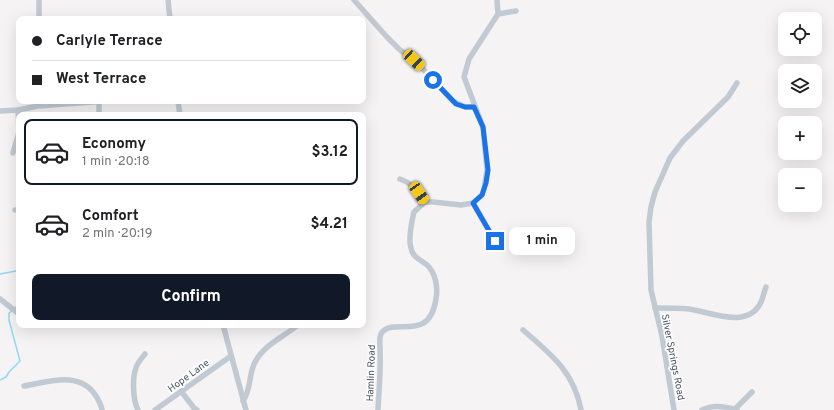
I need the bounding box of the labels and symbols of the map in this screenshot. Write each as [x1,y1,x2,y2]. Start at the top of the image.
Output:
car [401,47,427,73]
route start [424,71,442,89]
car [407,180,431,206]
callout: 1 min [509,227,575,255]
route end [486,232,504,250]
street label: Silver Springs Road [658,313,687,401]
street label: Hamlin Road [364,344,379,402]
street label: Hope Lane [166,357,212,396]

